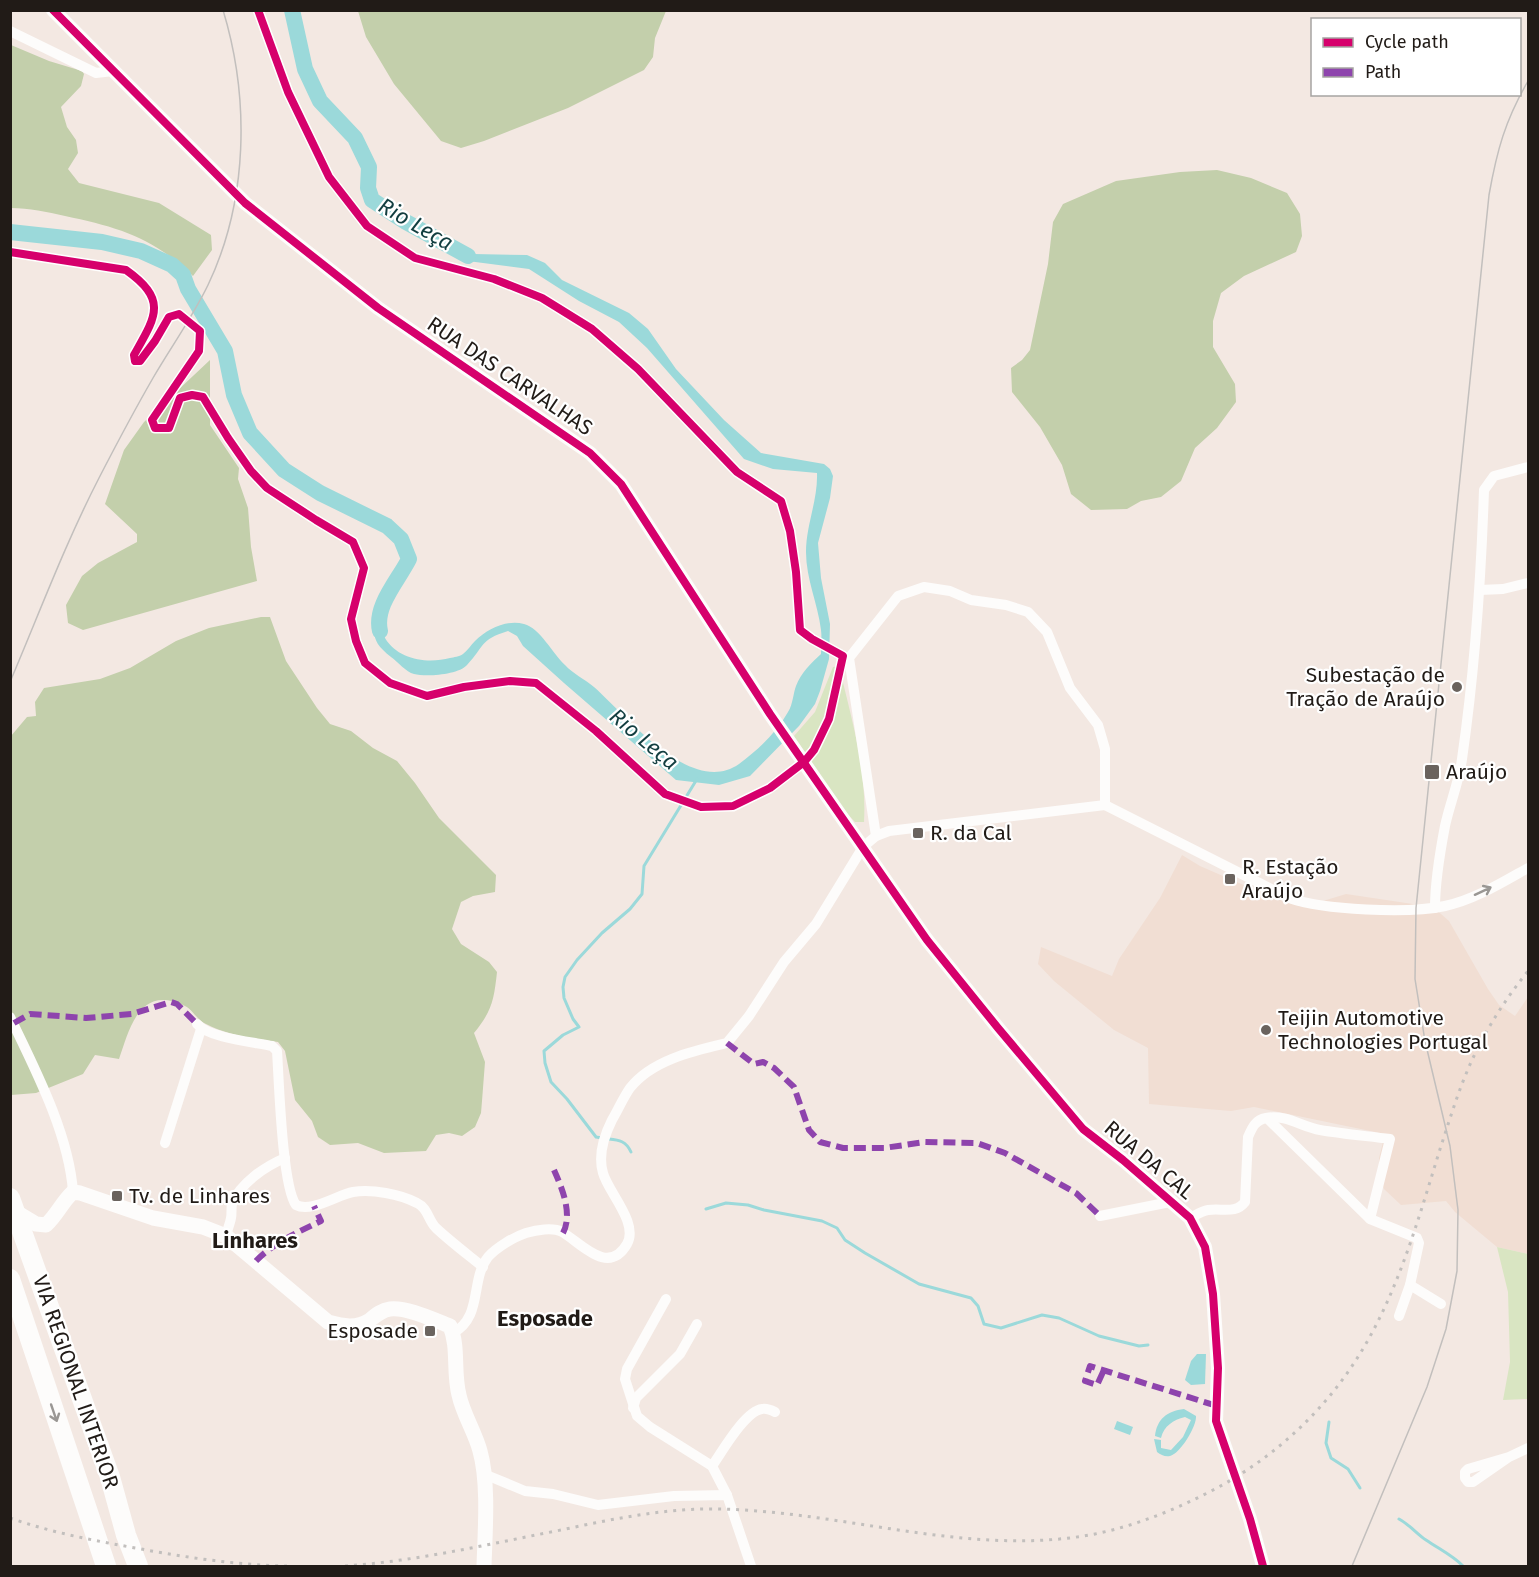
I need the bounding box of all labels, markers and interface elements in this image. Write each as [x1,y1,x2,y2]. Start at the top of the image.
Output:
legend [1311,18,1521,96]
text: Cycle path [1365,31,1449,53]
text: Path [1365,61,1401,83]
water label: Rio Leça [374,192,458,256]
street label: RUA DAS CARVALHAS [422,311,598,441]
place label: Subestação de Tração de Araújo [1286,662,1445,712]
marker: Subestação de Tração de Araújo [1450,680,1464,694]
water label: Rio Leça [604,702,684,776]
place label: Araújo [1446,759,1507,785]
marker: Araújo [1423,763,1441,781]
place label: R. da Cal [930,820,1012,846]
marker: R. da Cal [911,826,925,840]
place label: R. Estação Araújo [1242,854,1339,904]
marker: R. Estação Araújo [1223,872,1237,886]
one-way arrow [1474,885,1492,896]
place label: Teijin Automotive Technologies Portugal [1278,1005,1488,1055]
marker: Teijin Automotive Technologies Portugal [1259,1023,1273,1037]
street label: RUA DA CAL [1099,1115,1200,1205]
place label: Tv. de Linhares [129,1183,270,1209]
marker: Tv. de Linhares [110,1189,124,1203]
district label: Linhares [212,1227,298,1254]
street label: VIA REGIONAL INTERIOR [27,1272,125,1493]
district label: Esposade [497,1305,593,1332]
place label: Esposade [327,1318,418,1344]
marker: Esposade [423,1324,437,1338]
one-way arrow [50,1403,61,1421]

